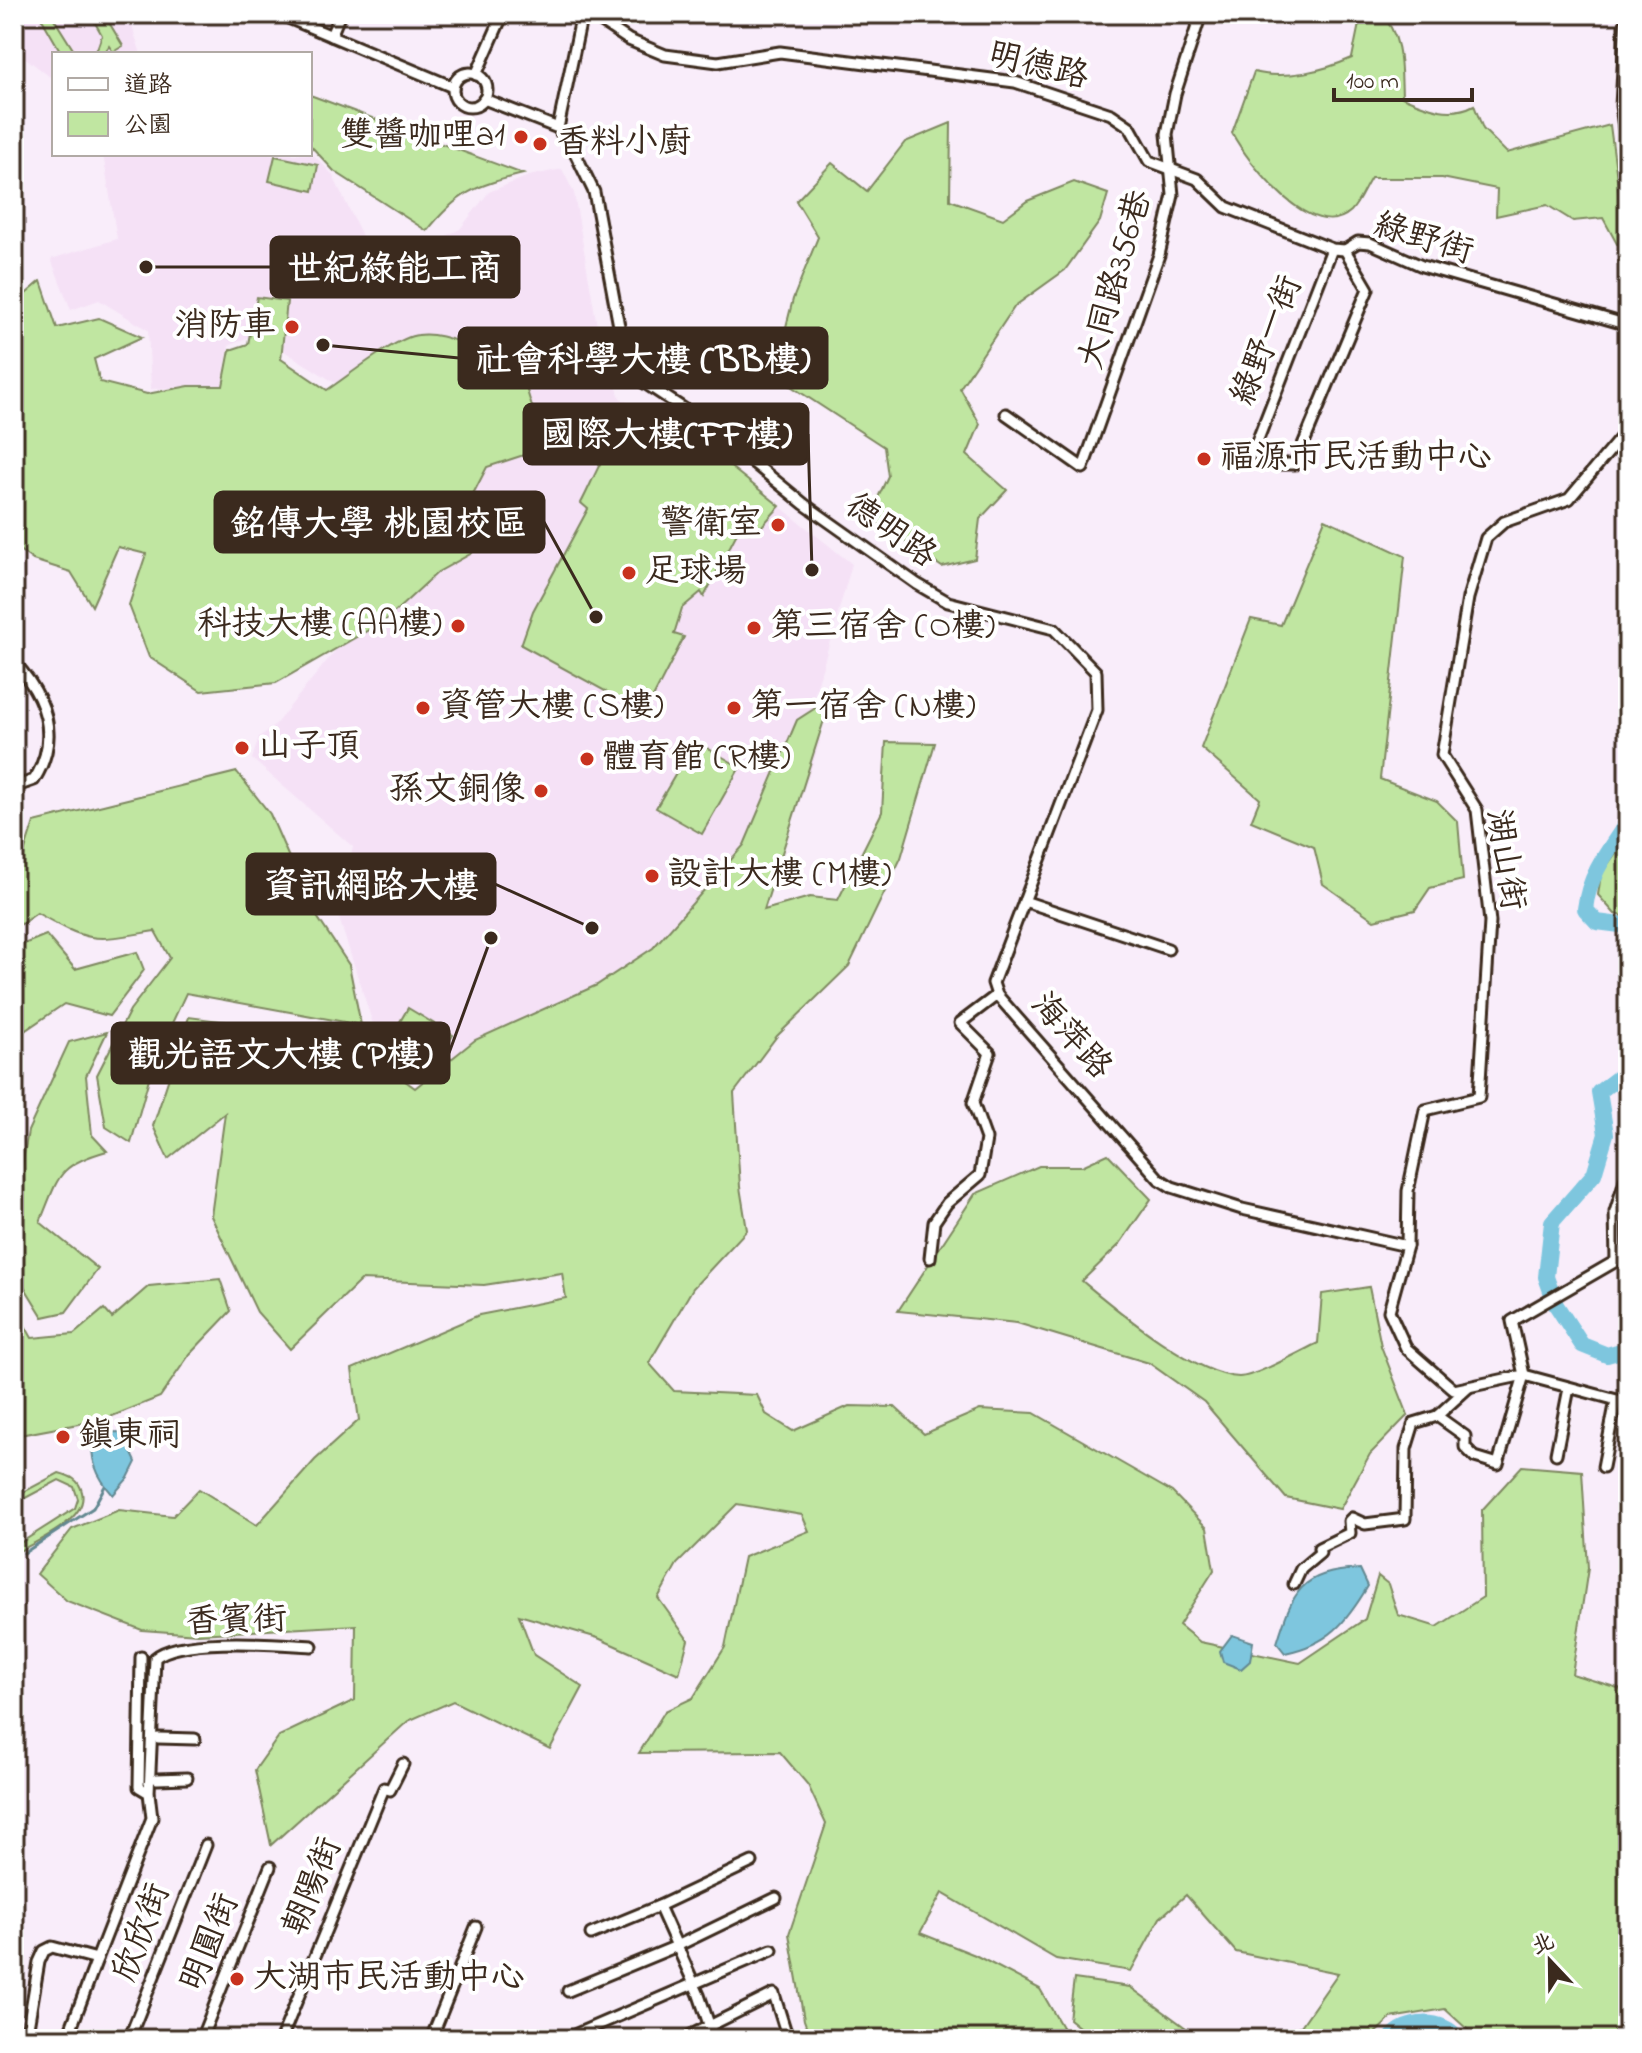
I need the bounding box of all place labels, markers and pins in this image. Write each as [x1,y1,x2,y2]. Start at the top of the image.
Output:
place label: 雙醬咖哩a1 [340,112,505,162]
place label: 香料小廚 [556,119,692,169]
marker: 雙醬咖哩a1 [512,128,530,146]
marker: 香料小廚 [531,135,549,153]
callout: 世紀綠能工商 [271,237,519,297]
place label: 消防車 [174,302,276,352]
marker: 消防車 [283,318,301,336]
callout: 社會科學大樓 (BB樓) [459,328,827,388]
callout: 國際大樓(FF樓) [524,404,808,464]
place label: 福源市民活動中心 [1220,434,1492,484]
marker: 福源市民活動中心 [1195,450,1213,468]
callout: 銘傳大學 桃園校區 [215,492,544,552]
place label: 警衛室 [660,500,762,550]
marker: 警衛室 [769,516,787,534]
place label: 足球場 [645,548,747,598]
marker: 足球場 [620,564,638,582]
place label: 科技大樓 (AA樓) [197,601,442,651]
place label: 第三宿舍 (O樓) [770,603,995,653]
marker: 科技大樓 (AA樓) [449,617,467,635]
marker: 第三宿舍 (O樓) [745,619,763,637]
place label: 資管大樓 (S樓) [439,683,664,733]
place label: 第一宿舍 (N樓) [750,683,976,733]
marker: 資管大樓 (S樓) [414,699,432,717]
marker: 第一宿舍 (N樓) [725,699,743,717]
place label: 山子頂 [258,723,360,773]
place label: 體育館 (R樓) [603,734,791,784]
marker: 山子頂 [233,739,251,757]
marker: 體育館 (R樓) [578,750,596,768]
place label: 孫文銅像 [389,766,525,816]
marker: 孫文銅像 [532,782,550,800]
place label: 設計大樓 (M樓) [668,851,892,901]
callout: 資訊網路大樓 [247,854,495,914]
marker: 設計大樓 (M樓) [643,867,661,885]
callout: 觀光語文大樓 (P樓) [112,1023,449,1083]
place label: 鎮東祠 [79,1412,181,1462]
marker: 鎮東祠 [54,1428,72,1446]
place label: 大湖市民活動中心 [253,1954,525,2004]
marker: 大湖市民活動中心 [228,1970,246,1988]

